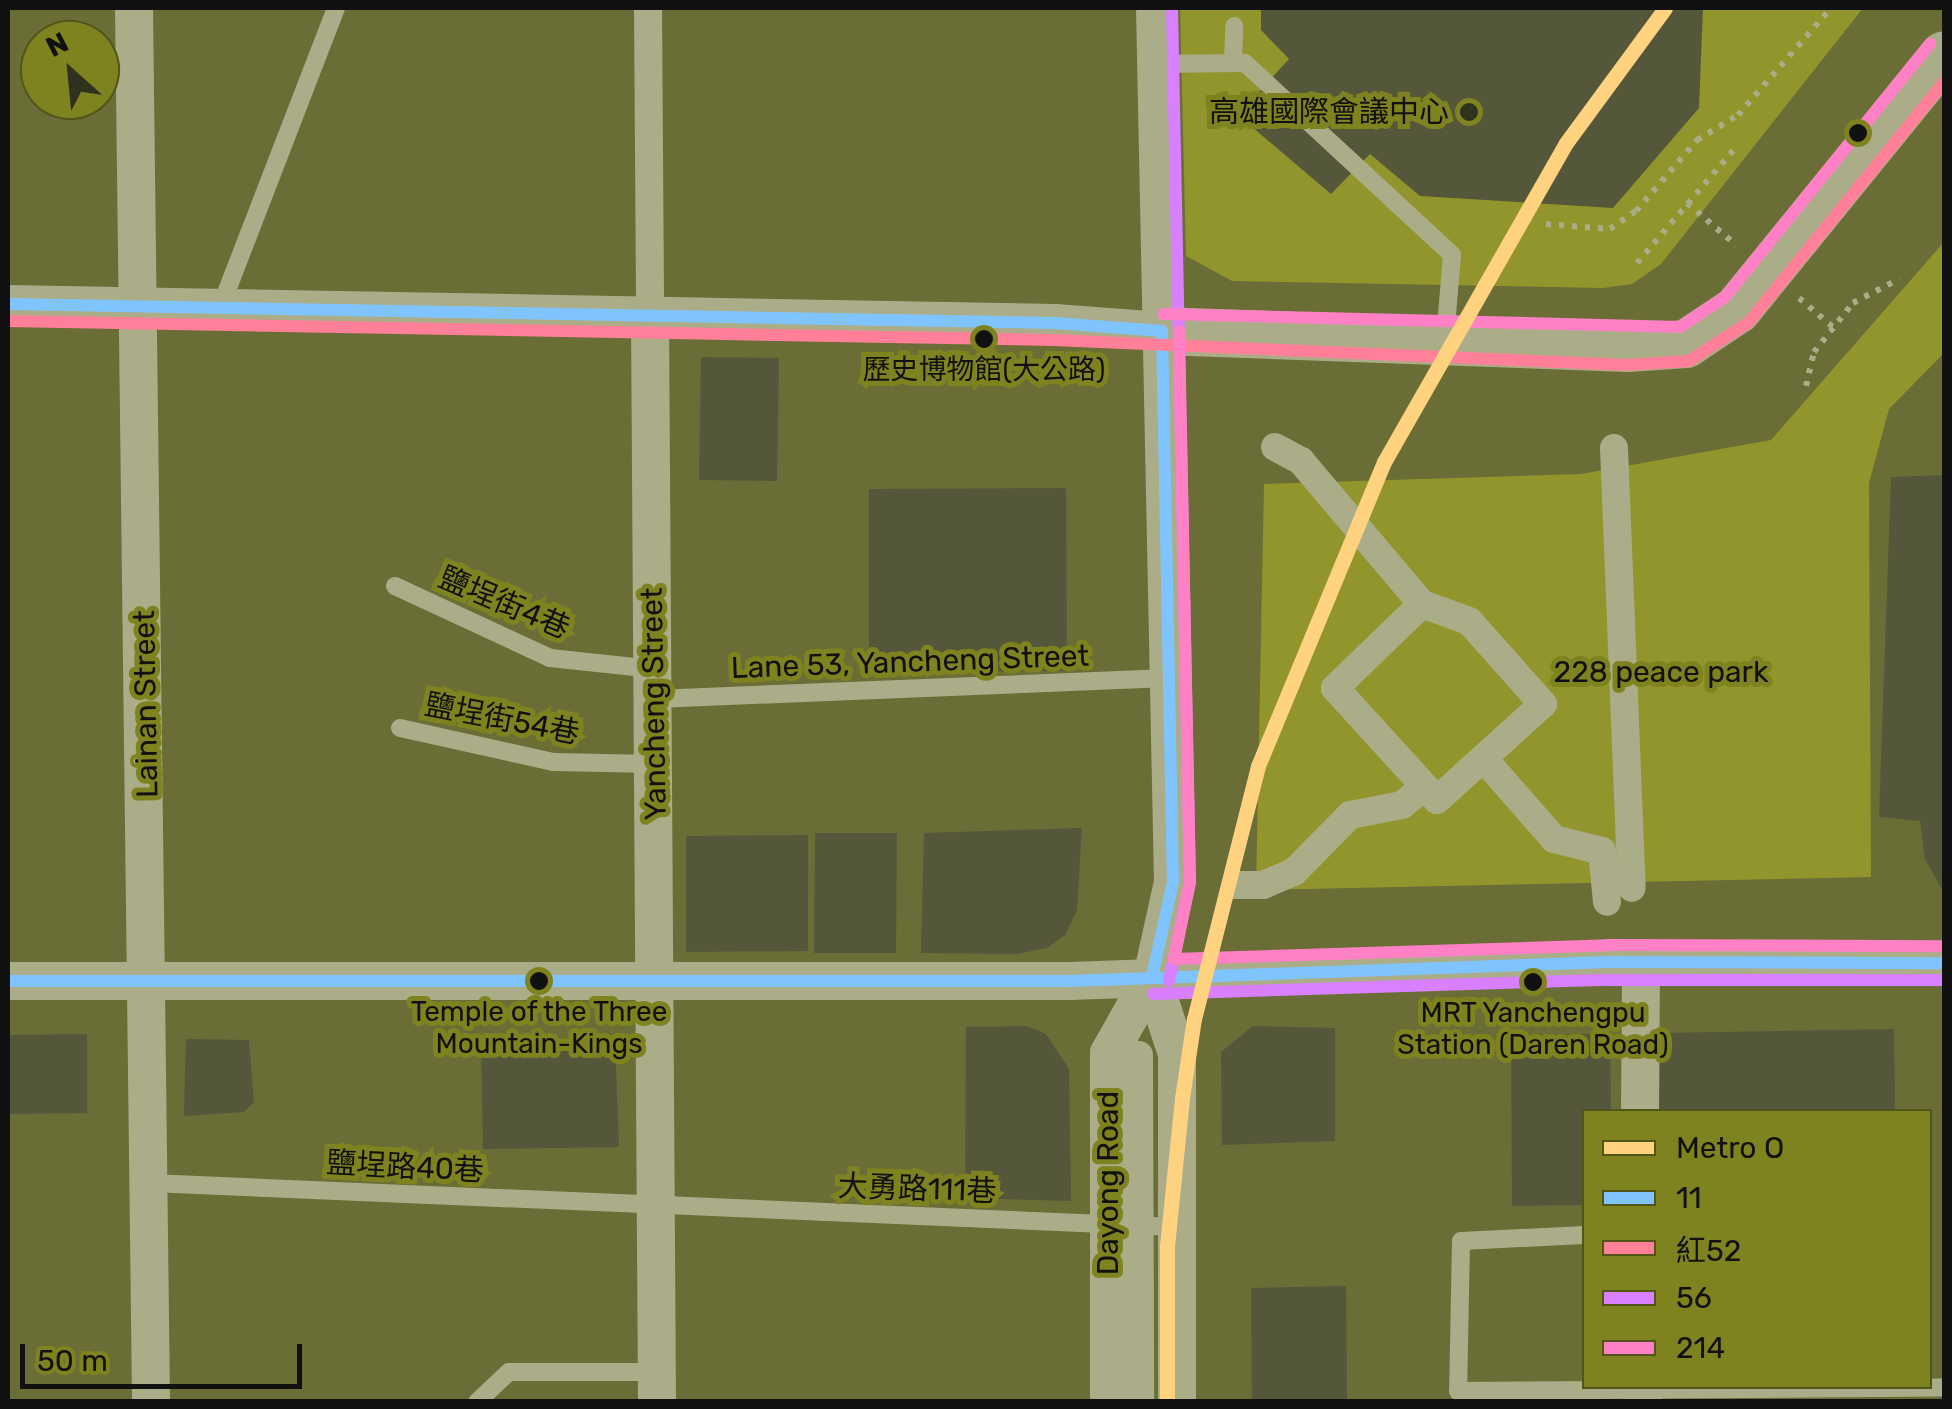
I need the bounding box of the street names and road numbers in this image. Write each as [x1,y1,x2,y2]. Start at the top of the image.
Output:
street label: 鹽埕街4巷 [433,559,575,647]
street label: Yancheng Street [634,587,674,821]
street label: Lainan Street [126,610,166,798]
street label: Lane 53, Yancheng Street [730,638,1090,686]
street label: 鹽埕街54巷 [422,686,582,752]
street label: Dayong Road [1090,1091,1126,1275]
street label: 鹽埕路40巷 [325,1145,485,1189]
street label: 大勇路111巷 [837,1168,997,1210]

